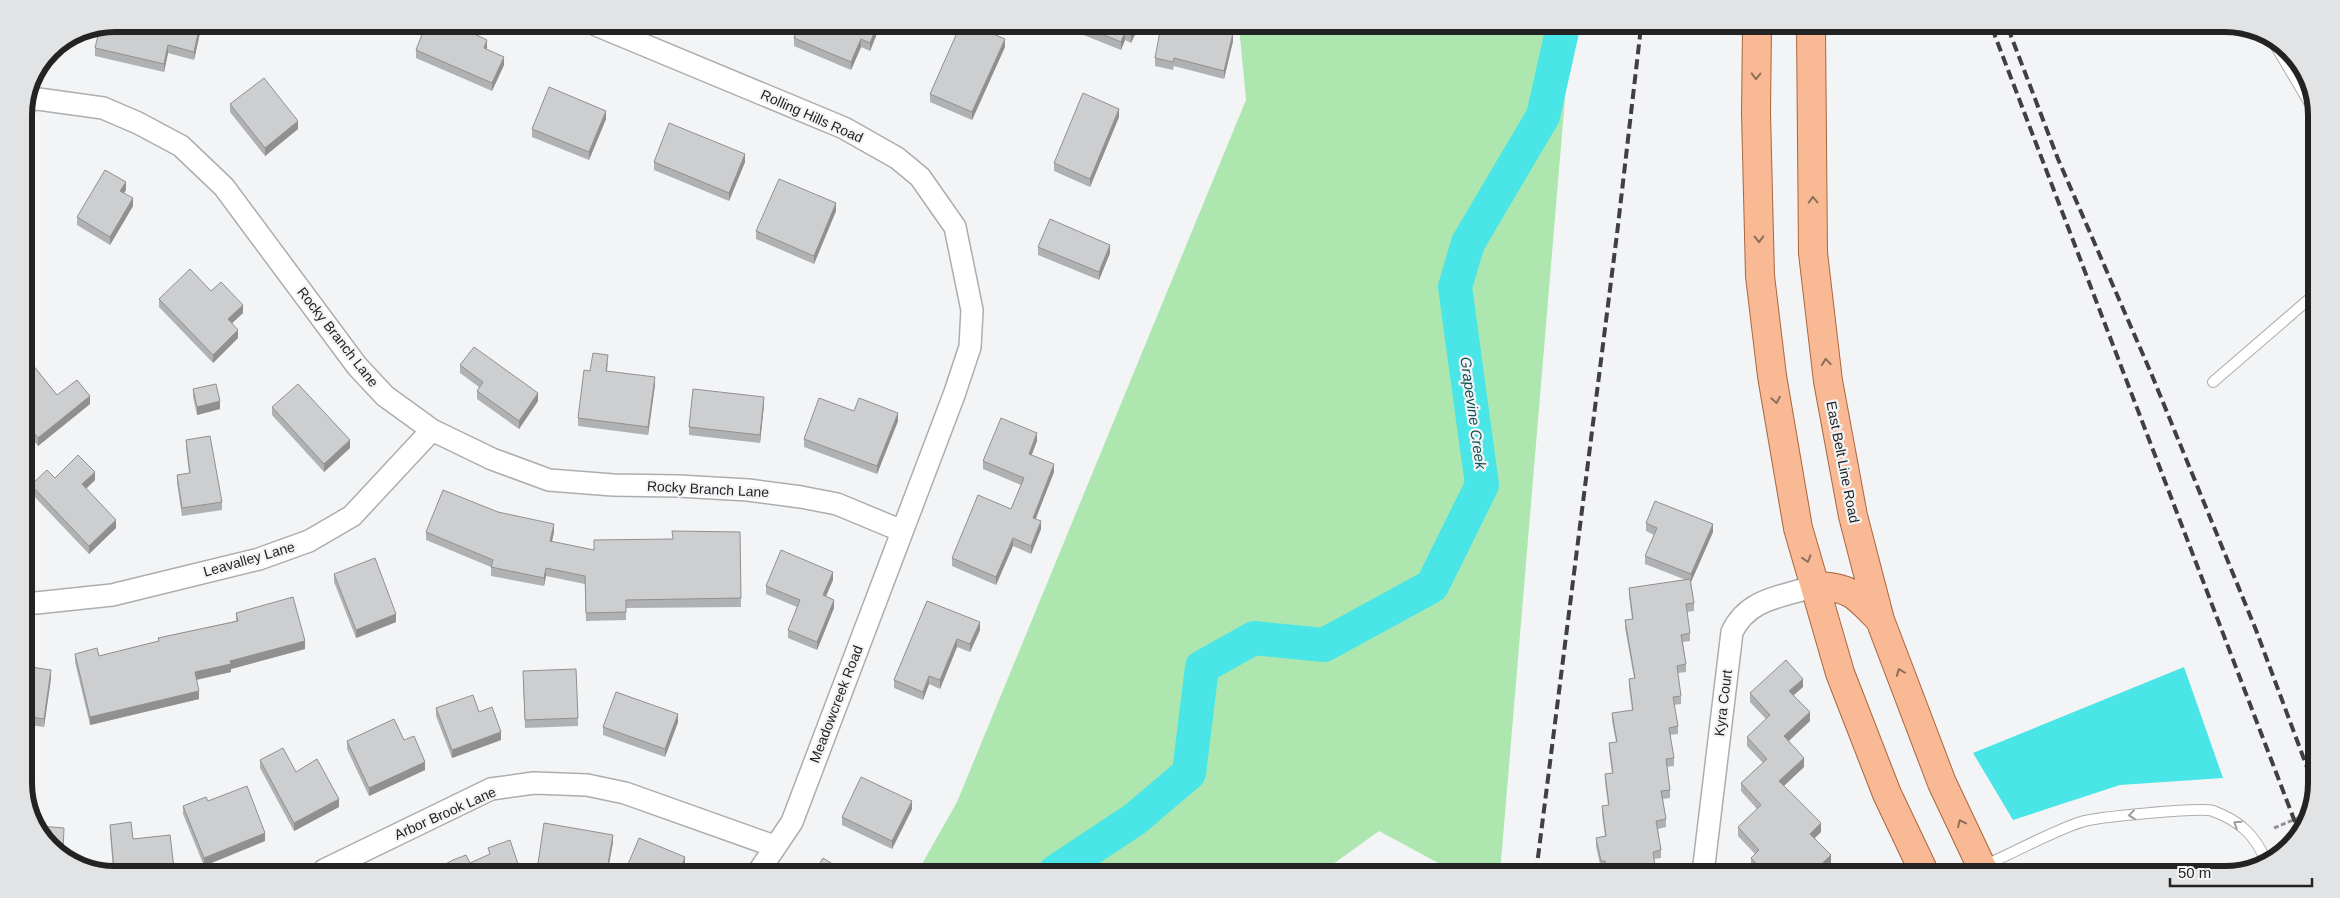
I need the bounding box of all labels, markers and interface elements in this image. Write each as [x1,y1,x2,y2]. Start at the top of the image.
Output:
one-way arrow [1751,73,1761,81]
street label: Rolling Hills Road [758,86,866,146]
one-way arrow [1807,196,1818,204]
one-way arrow [1754,236,1764,243]
street label: Rocky Branch Lane [294,284,382,390]
water label: Grapevine Creek [1457,356,1490,472]
one-way arrow [1821,358,1832,366]
one-way arrow [1770,396,1780,405]
street label: East Belt Line Road [1823,400,1863,524]
street label: Rocky Branch Lane [647,478,770,500]
street label: Leavalley Lane [202,538,297,580]
one-way arrow [1802,555,1812,563]
street label: Meadowcreek Road [806,643,866,765]
one-way arrow [1896,668,1906,677]
street label: Kyra Court [1711,669,1735,737]
street label: Arbor Brook Lane [392,783,499,843]
one-way arrow [2127,809,2135,820]
one-way arrow [1957,819,1967,828]
one-way arrow [2233,820,2242,830]
scale bar [2170,856,2312,888]
text: 50 m [2178,864,2211,881]

